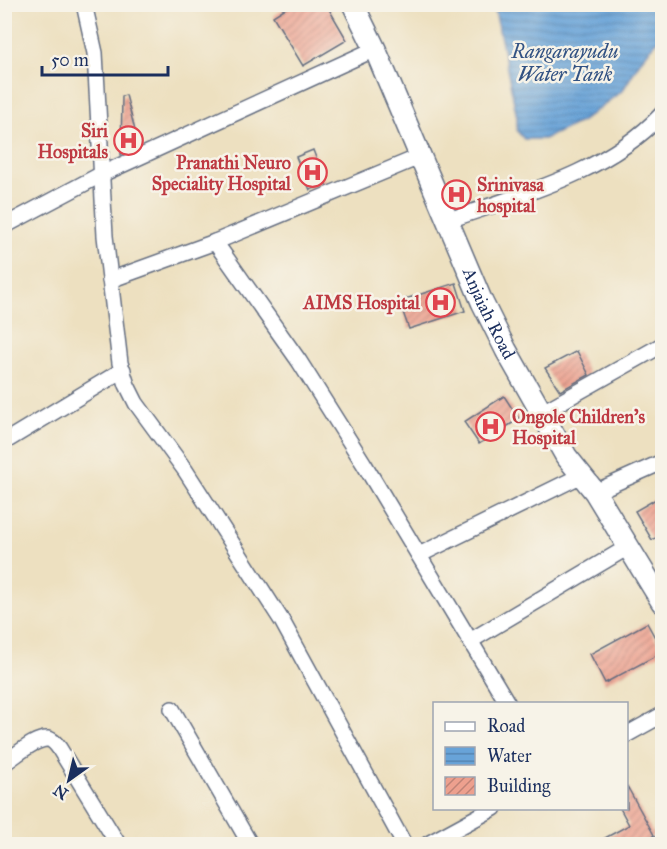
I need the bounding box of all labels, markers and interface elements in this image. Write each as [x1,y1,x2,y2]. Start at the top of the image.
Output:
scale bar [42,39,168,77]
water label: Rangarayudu Water Tank [511,39,618,86]
text: 50 m [51,49,89,71]
place label: Siri Hospitals [38,120,109,164]
hospital icon: Siri Hospitals [113,125,145,157]
place label: Pranathi Neuro Speciality Hospital [152,152,292,196]
hospital icon: Pranathi Neuro Speciality Hospital [296,157,328,189]
place label: Srinivasa hospital [476,174,544,218]
hospital icon: Srinivasa hospital [440,179,472,211]
street label: Anjaiah Road [457,263,520,363]
hospital icon: AIMS Hospital [425,287,457,319]
place label: AIMS Hospital [303,292,421,315]
place label: Ongole Children's Hospital [512,406,645,450]
hospital icon: Ongole Children's Hospital [475,411,507,443]
legend [433,702,628,810]
text: Road [487,715,525,737]
text: Water [487,745,532,767]
north arrow [39,750,99,810]
text: Building [487,775,551,798]
text: N [50,780,72,804]

